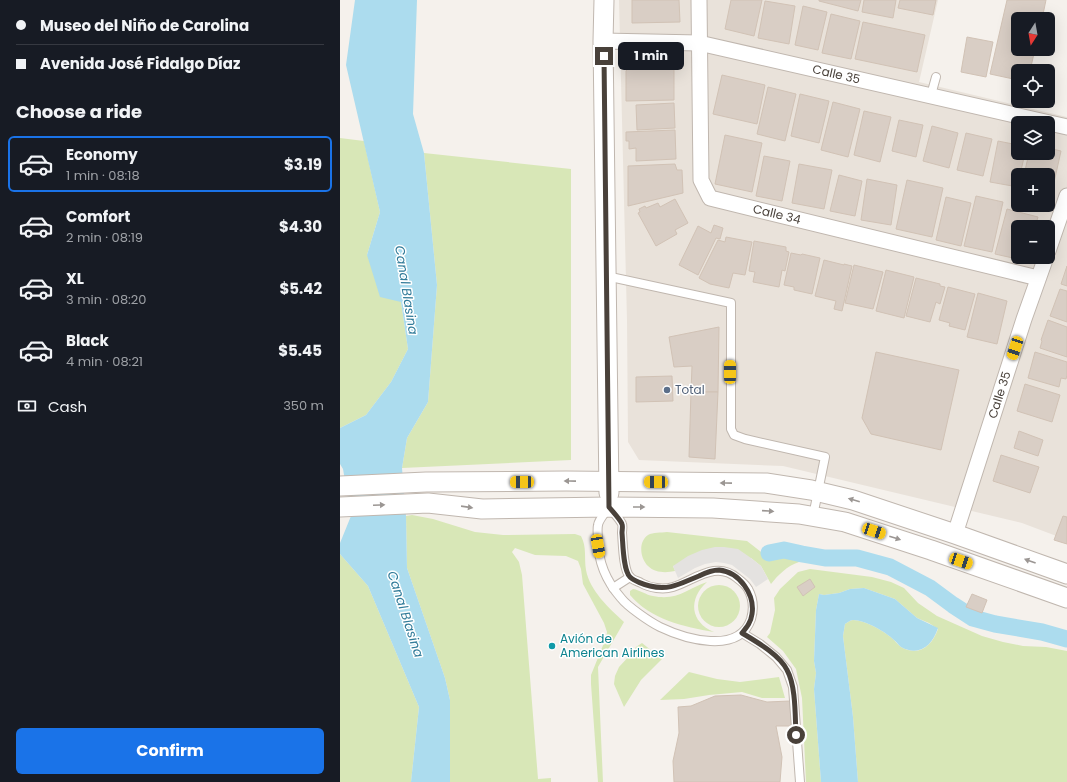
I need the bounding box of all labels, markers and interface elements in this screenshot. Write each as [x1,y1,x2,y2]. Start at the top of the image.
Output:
north arrow [1011,12,1055,56]
map controls [1011,12,1055,264]
text: Museo del Niño de Carolina [40,15,249,36]
callout: 1 min [618,42,684,70]
text: 1 min [634,46,668,65]
route end [595,47,613,65]
text: Avenida José Fidalgo Díaz [40,53,240,74]
street label: Calle 35 [811,60,862,88]
button: locate [1011,64,1055,108]
text: Choose a ride [16,99,142,124]
button: layers [1011,116,1055,160]
text: Economy [66,144,138,165]
icon: car [18,146,54,182]
text: $3.19 [284,154,322,175]
text: 1 min · 08:18 [66,166,140,185]
button: + [1011,168,1055,212]
street label: Calle 34 [751,200,803,228]
text: Comfort [66,206,130,227]
icon: car [18,208,54,244]
text: $4.30 [279,216,322,237]
button: − [1011,220,1055,264]
text: 2 min · 08:19 [66,228,143,247]
water label: Canal Blasina [390,244,423,336]
text: XL [66,268,84,289]
icon: car [18,270,54,306]
text: $5.42 [279,278,322,299]
text: 3 min · 08:20 [66,290,147,309]
text: Black [66,330,109,351]
icon: car [18,332,54,368]
car [1006,335,1024,361]
text: $5.45 [278,340,322,361]
text: 4 min · 08:21 [66,352,143,371]
car [724,360,736,384]
street label: Calle 35 [984,369,1015,421]
place label: Total [675,381,705,398]
marker: Total [662,385,672,395]
icon: cash [16,395,38,417]
text: Cash [48,396,87,417]
text: 350 m [283,396,324,415]
car [510,476,534,488]
car [644,476,668,488]
one-way arrow [563,478,576,484]
one-way arrow [719,480,732,486]
one-way arrow [848,497,860,503]
one-way arrow [373,502,386,508]
one-way arrow [461,504,473,510]
one-way arrow [633,504,646,510]
one-way arrow [762,508,775,515]
car [861,522,887,540]
car [590,533,606,559]
one-way arrow [889,535,901,541]
car [948,551,974,571]
one-way arrow [1024,558,1036,564]
water label: Canal Blasina [383,568,429,660]
place label: Avión de American Airlines [560,630,664,661]
marker: Avión de American Airlines [547,641,557,651]
route start [787,726,805,744]
button: Confirm [16,728,324,774]

